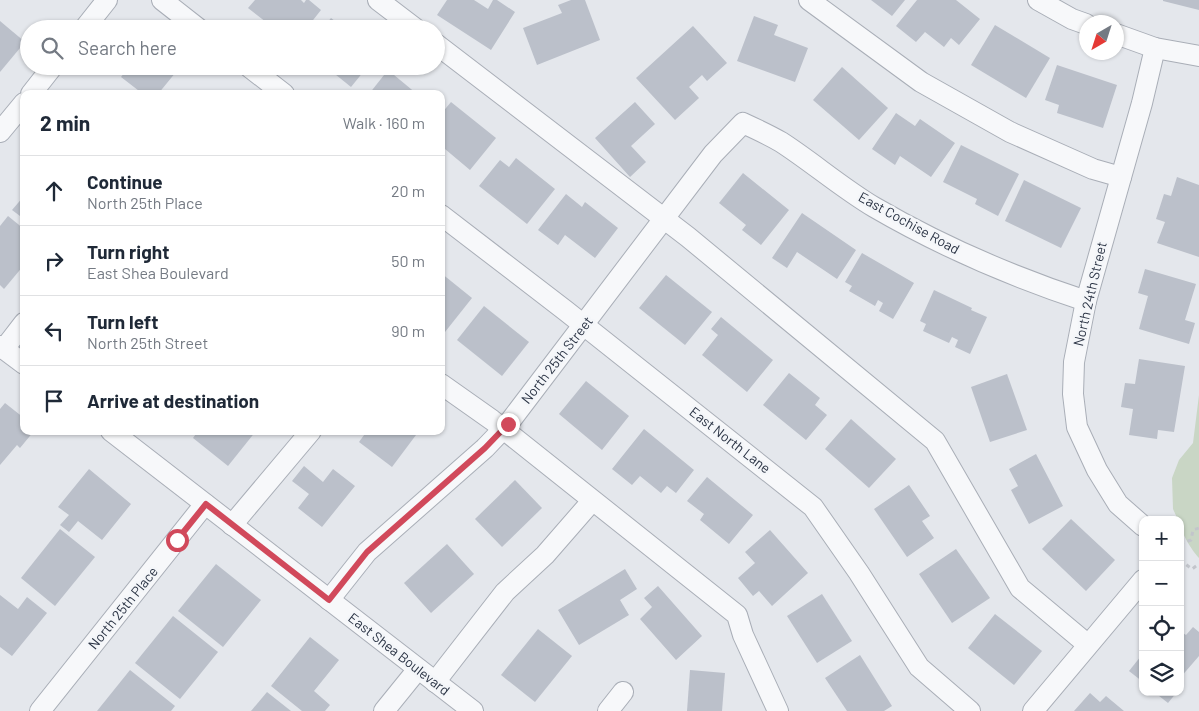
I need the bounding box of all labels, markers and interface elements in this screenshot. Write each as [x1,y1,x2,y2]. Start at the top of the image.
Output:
north arrow [1079,15,1124,60]
search box [20,20,445,75]
icon: search [38,34,66,62]
text: Search here [78,36,177,59]
text: 2 min [40,110,90,135]
text: Walk · 160 m [343,113,425,132]
text: Continue [87,170,163,193]
icon: ahead [40,177,68,205]
text: 20 m [391,181,425,200]
street label: East Cochise Road [856,188,963,257]
text: North 25th Place [87,193,203,212]
text: Turn right [87,240,169,263]
street label: North 24th Street [1069,240,1110,348]
icon: right [40,247,68,275]
text: 50 m [391,251,425,270]
text: East Shea Boulevard [87,263,229,282]
text: Turn left [87,310,158,333]
street label: North 25th Street [517,313,596,407]
icon: left [40,317,68,345]
text: 90 m [391,321,425,340]
text: North 25th Street [87,333,208,352]
icon: arrive [40,387,68,415]
text: Arrive at destination [87,389,259,412]
street label: East North Lane [686,403,774,477]
route end [497,413,520,436]
map controls [1139,516,1184,696]
button: + [1139,516,1184,561]
route start [166,529,189,552]
button: − [1139,561,1184,606]
street label: North 25th Place [84,563,161,652]
button: locate [1139,606,1184,651]
street label: East Shea Boulevard [345,609,453,698]
button: layers [1139,651,1184,696]

